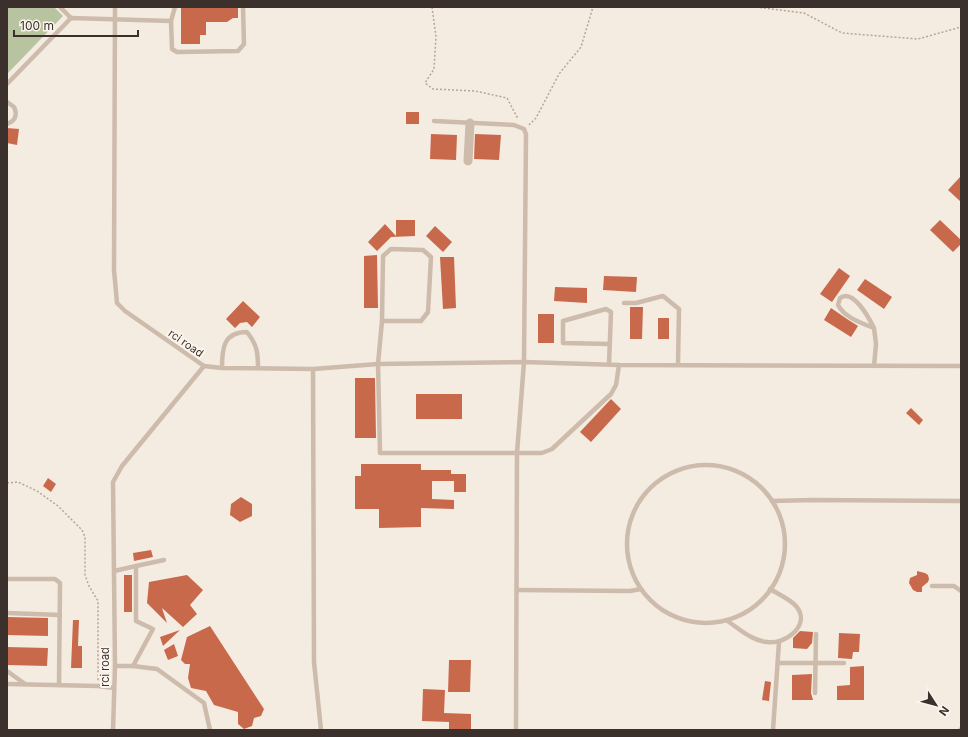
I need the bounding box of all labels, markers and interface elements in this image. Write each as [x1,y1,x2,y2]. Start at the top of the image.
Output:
scale bar [14,12,138,38]
text: 100 m [20,18,54,33]
street label: rci road [166,326,206,360]
street label: rci road [98,647,112,687]
north arrow [916,685,956,725]
text: N [936,703,952,718]

